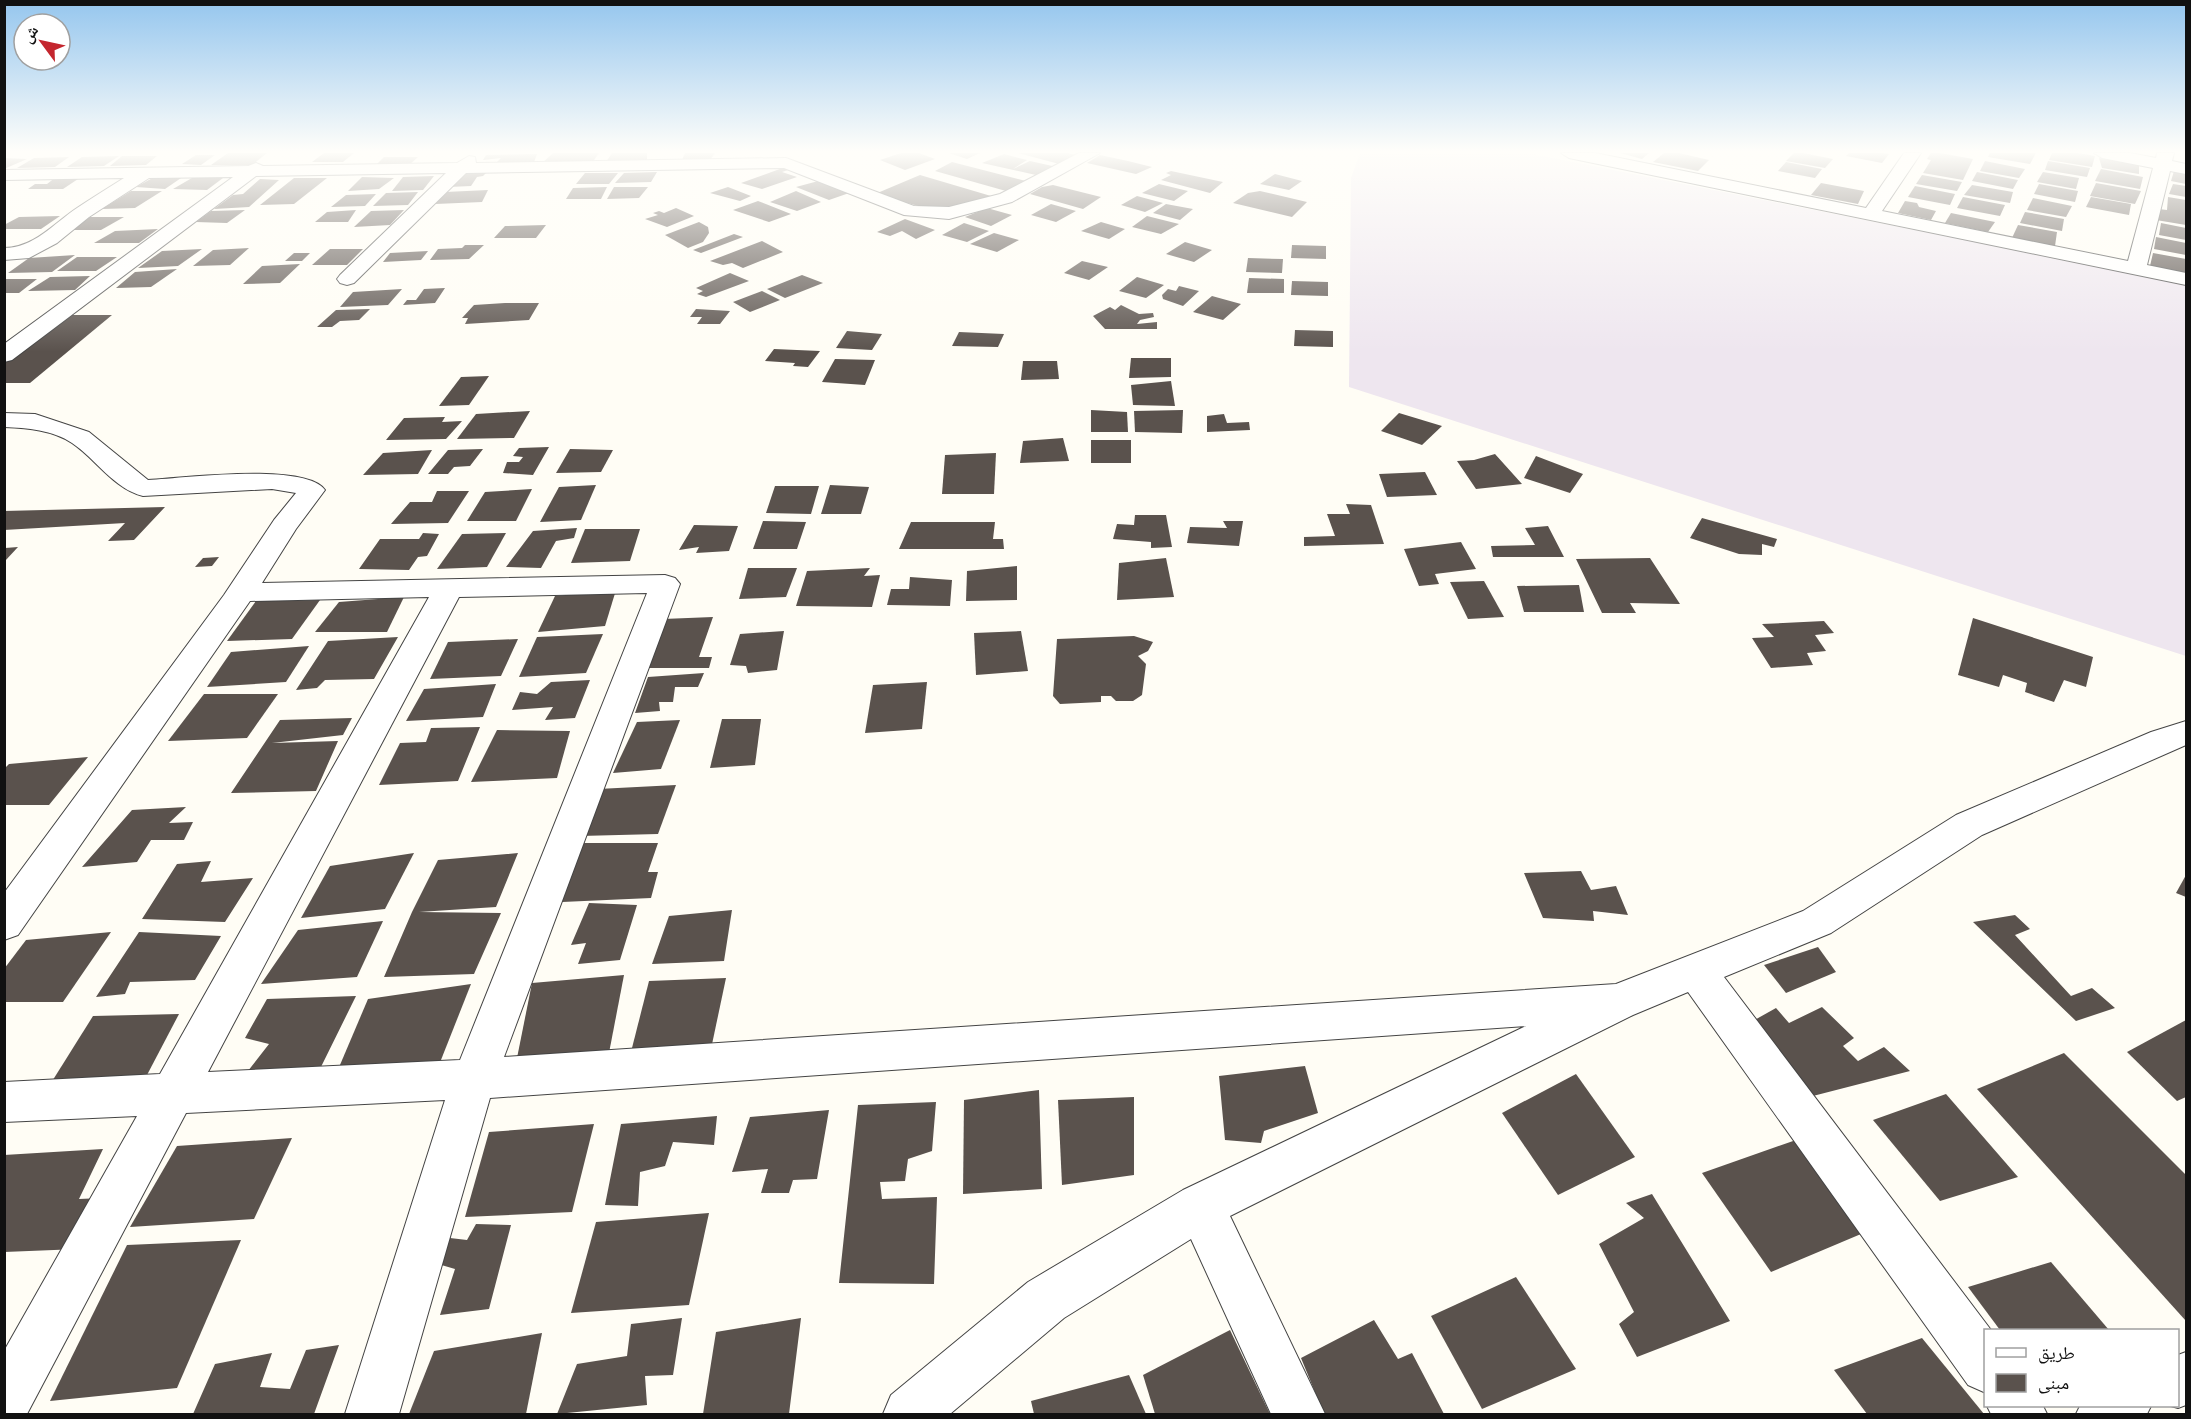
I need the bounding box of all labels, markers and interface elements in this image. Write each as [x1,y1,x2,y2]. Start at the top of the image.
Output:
north arrow [12,12,72,72]
text: ش [16,21,43,47]
legend [1984,1329,2179,1407]
text: طريق [2038,1340,2075,1364]
text: مبنى [2038,1370,2069,1394]

